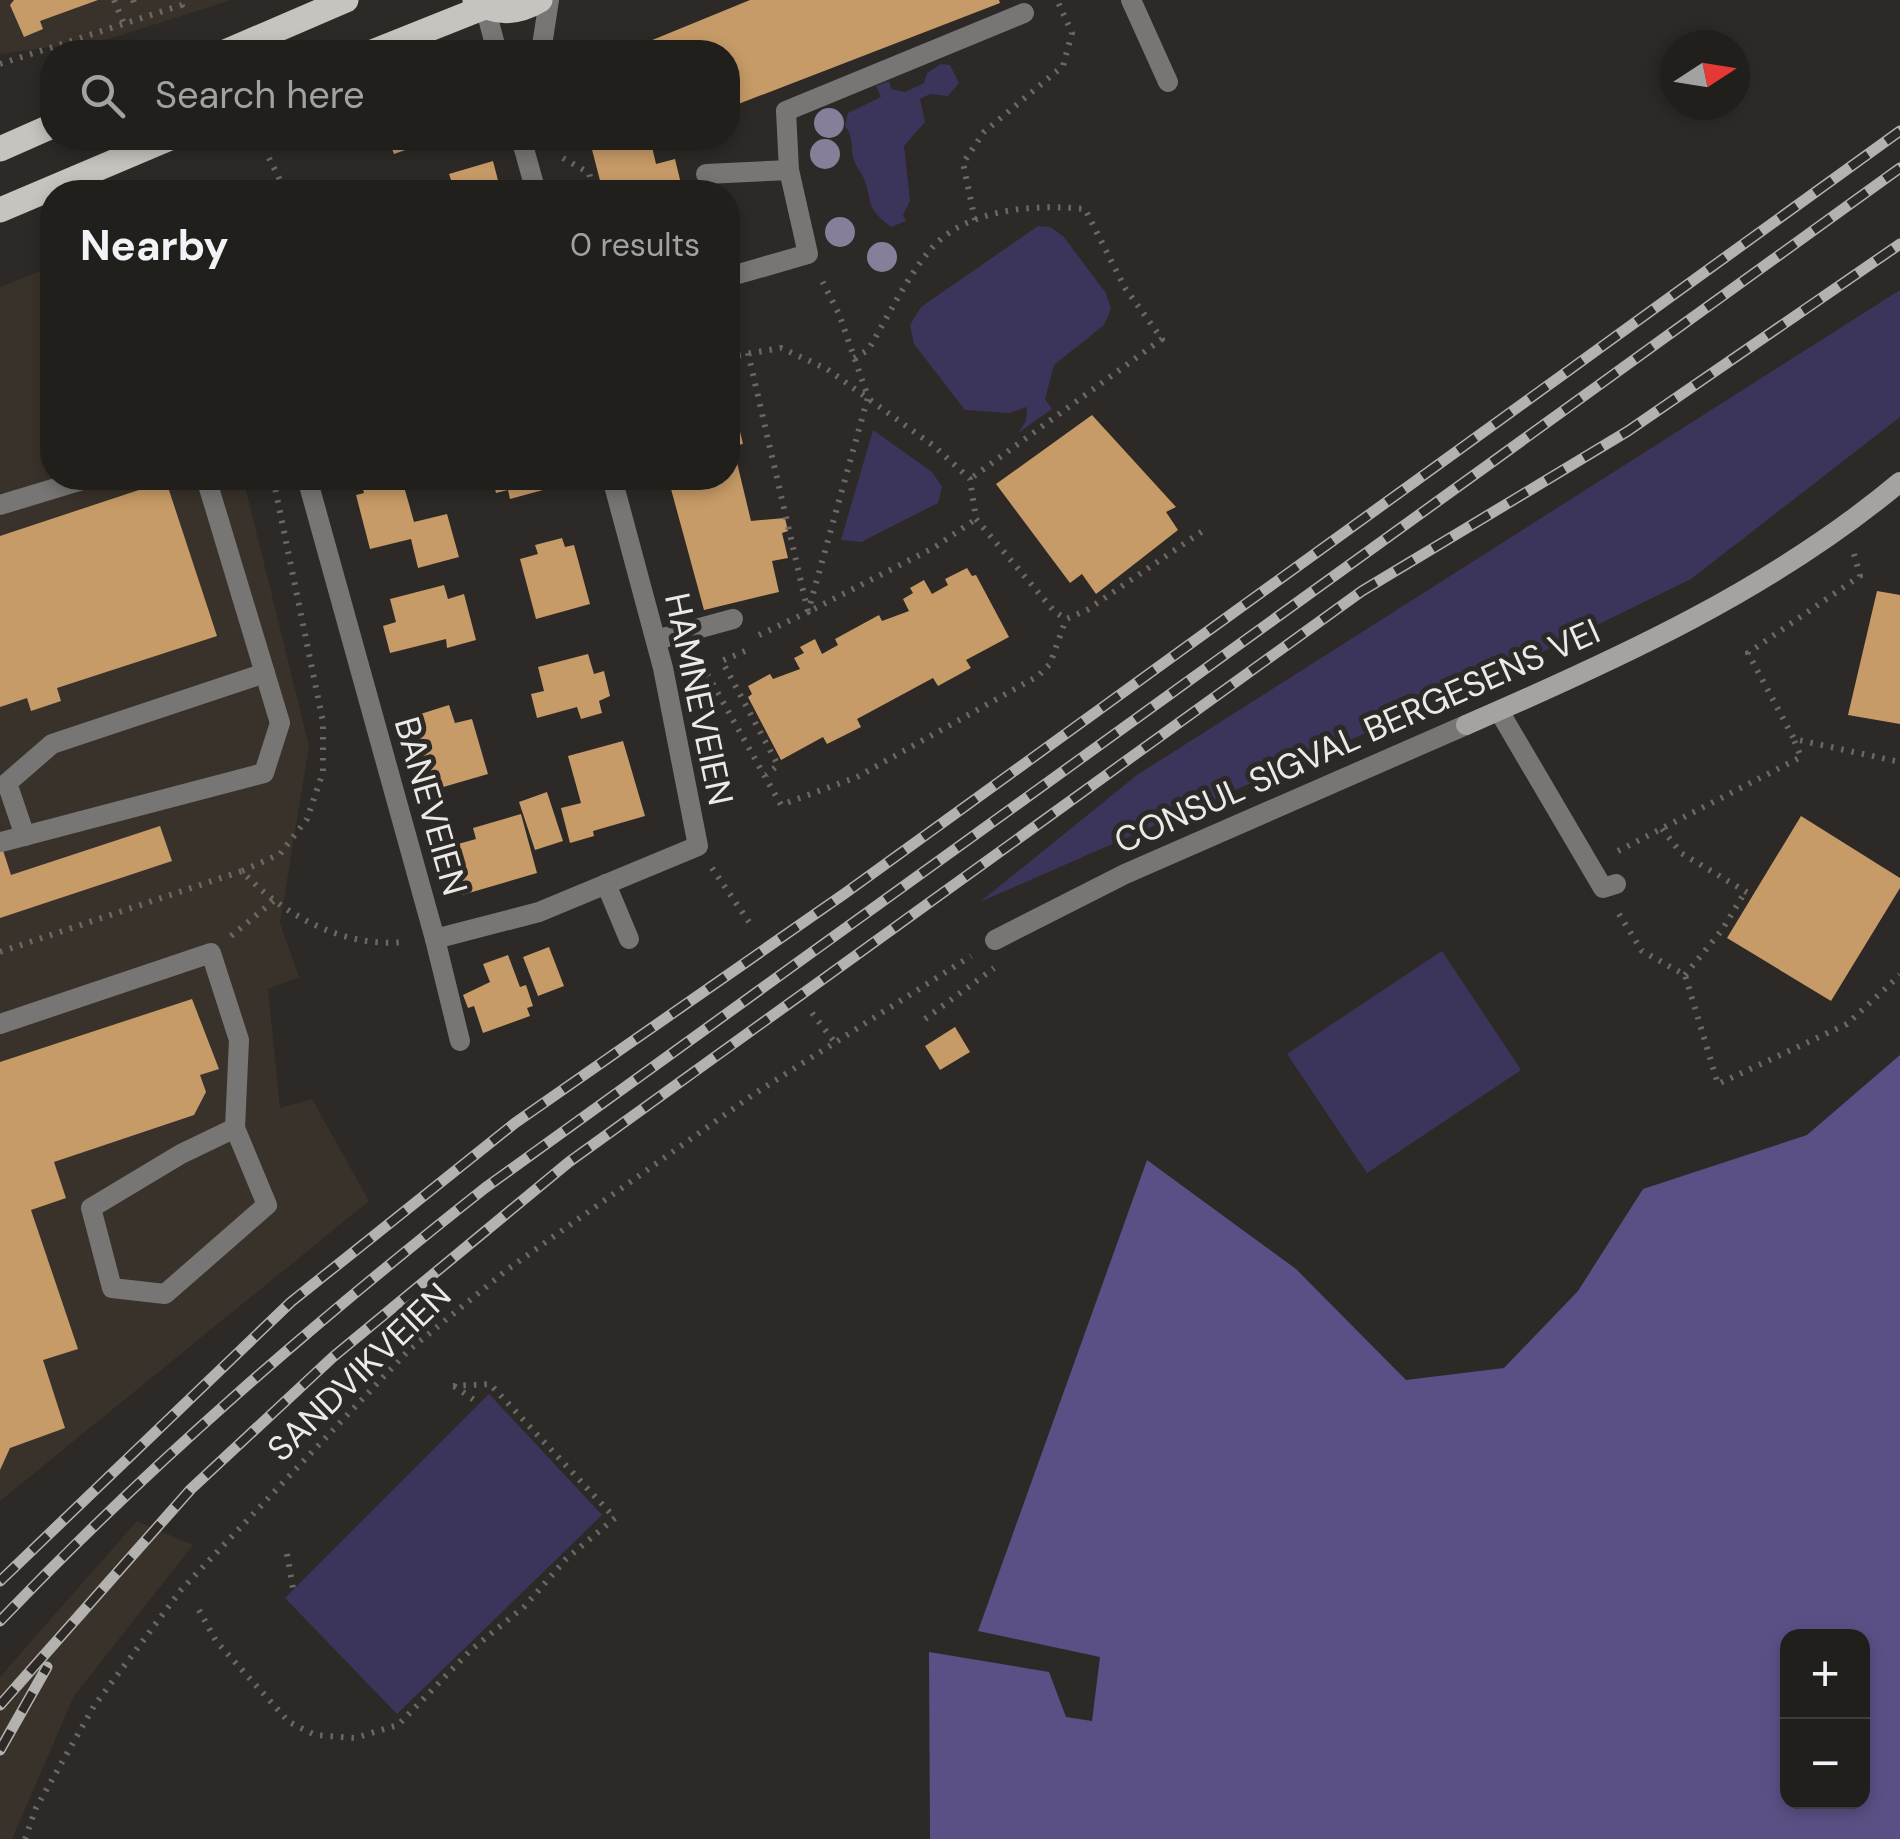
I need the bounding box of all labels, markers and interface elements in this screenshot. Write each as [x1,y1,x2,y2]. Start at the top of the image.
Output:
north arrow [1660,30,1750,120]
search box [40,40,740,150]
icon: search [75,68,130,123]
text: Search here [155,70,365,120]
text: Nearby [80,218,229,273]
text: 0 results [570,224,700,266]
street label: HAMNEVEIEN [654,589,744,809]
street label: CONSUL SIGVAL BERGESENS VEI [1107,608,1607,864]
street label: BANEVEIEN [384,712,478,900]
street label: SANDVIKVEIEN [257,1273,461,1471]
map controls [1780,1629,1870,1809]
button: + [1780,1629,1870,1719]
button: − [1780,1719,1870,1809]

